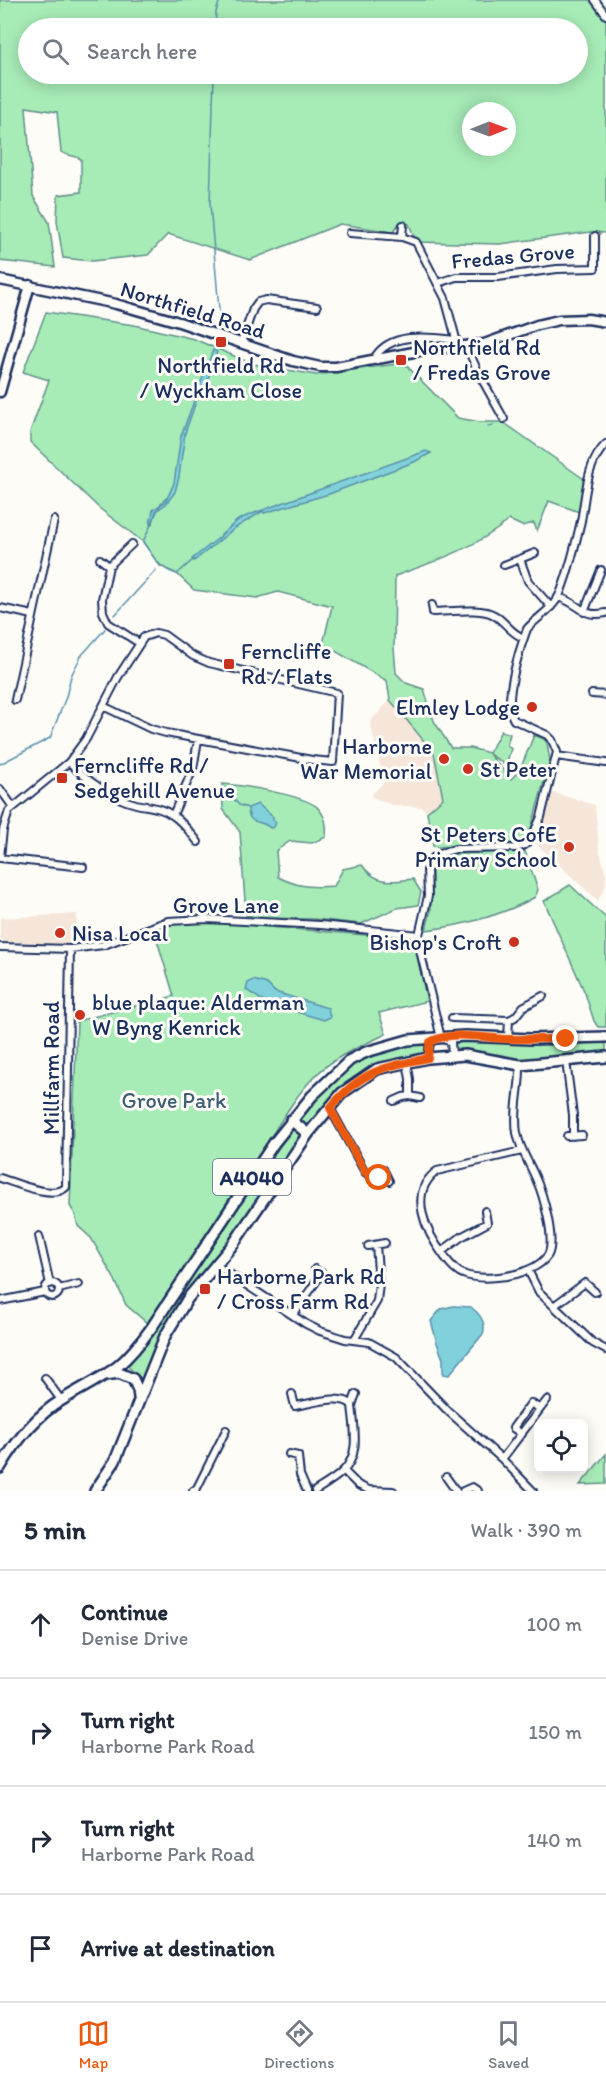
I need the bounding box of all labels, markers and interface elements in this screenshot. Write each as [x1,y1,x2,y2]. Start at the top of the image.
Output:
search box [18,18,588,84]
icon: search [39,35,72,68]
text: Search here [87,38,197,65]
north arrow [462,102,516,156]
street label: Fredas Grove [450,237,576,275]
street label: Northfield Road [117,275,269,345]
place label: Northfield Rd / Fredas Grove [413,334,551,386]
marker: Northfield Rd / Wyckham Close [214,335,228,349]
place label: Northfield Rd / Wyckham Close [140,352,302,404]
marker: Northfield Rd / Fredas Grove [394,353,408,367]
place label: Ferncliffe Rd / Flats [241,638,333,690]
marker: Ferncliffe Rd / Flats [222,657,236,671]
place label: Elmley Lodge [396,694,520,721]
marker: Elmley Lodge [525,700,539,714]
place label: Harborne War Memorial [300,733,432,785]
place label: Ferncliffe Rd / Sedgehill Avenue [74,752,235,804]
marker: Harborne War Memorial [437,752,451,766]
place label: St Peter [480,756,556,783]
marker: St Peter [461,762,475,776]
marker: Ferncliffe Rd / Sedgehill Avenue [55,771,69,785]
place label: St Peters CofE Primary School [415,821,557,873]
marker: St Peters CofE Primary School [562,840,576,854]
street label: Grove Lane [173,892,279,919]
place label: Nisa Local [72,920,168,947]
marker: Nisa Local [53,926,67,940]
place label: Bishop's Croft [370,929,502,956]
marker: Bishop's Croft [507,935,521,949]
place label: blue plaque: Alderman W Byng Kenrick [92,989,305,1041]
street label: Millfarm Road [38,1001,65,1135]
marker: blue plaque: Alderman W Byng Kenrick [73,1008,87,1022]
route end [552,1025,578,1051]
park label: Grove Park [122,1087,227,1114]
road number: A4040 [213,1159,291,1195]
route start [365,1164,391,1190]
place label: Harborne Park Rd / Cross Farm Rd [217,1263,385,1315]
marker: Harborne Park Rd / Cross Farm Rd [198,1282,212,1296]
map controls [534,1419,588,1473]
button: locate [534,1419,588,1473]
text: 5 min [24,1514,86,1546]
text: Walk · 390 m [471,1518,582,1542]
text: Continue [81,1599,168,1626]
icon: ahead [24,1608,57,1641]
text: 100 m [527,1612,582,1636]
text: Denise Drive [81,1626,188,1650]
text: Turn right [81,1707,175,1734]
icon: right [24,1716,57,1749]
text: 150 m [529,1720,582,1744]
text: Harborne Park Road [81,1734,255,1758]
text: Turn right [81,1815,175,1842]
icon: right [24,1824,57,1857]
text: 140 m [527,1828,582,1852]
text: Harborne Park Road [81,1842,255,1866]
icon: arrive [24,1932,57,1965]
text: Arrive at destination [81,1935,275,1962]
tab: Map [77,2017,110,2072]
tab: Directions [264,2017,334,2072]
tab: Saved [488,2017,529,2072]

